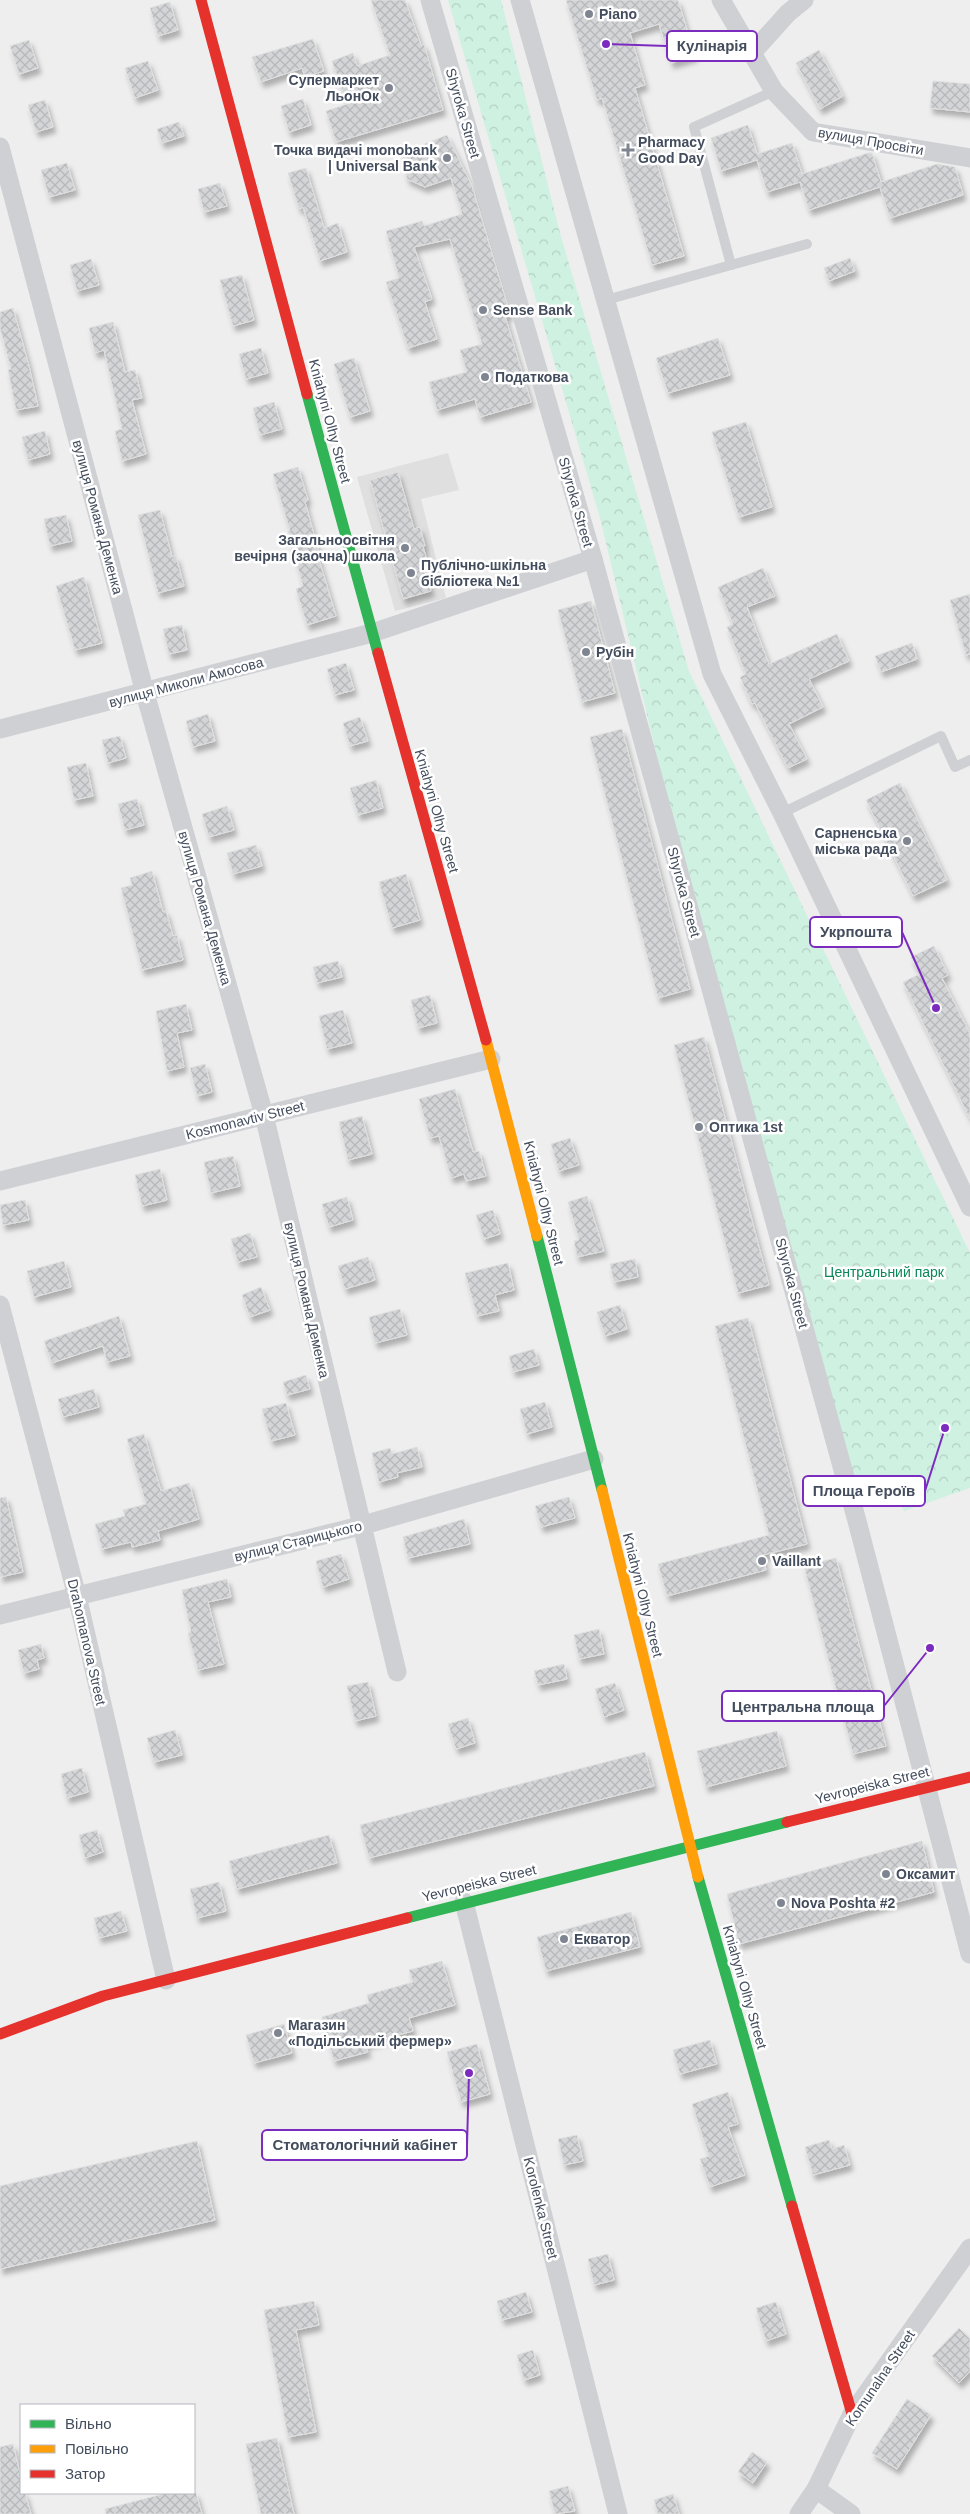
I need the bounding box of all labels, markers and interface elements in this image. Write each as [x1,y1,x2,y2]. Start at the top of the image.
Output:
place label: Piano [599,6,637,22]
marker: Piano [583,8,595,20]
callout: Кулінарія [667,31,757,61]
text: Кулінарія [677,37,747,54]
street label: Shyroka Street [443,66,483,160]
place label: Супермаркет ЛьонОк [289,72,380,104]
marker: Супермаркет ЛьонОк [383,82,395,94]
street label: вулиця Просвіти [817,124,925,158]
place label: Pharmacy Good Day [638,134,705,166]
place label: Точка видачі monobank | Universal Bank [274,142,437,174]
marker: Pharmacy Good Day [622,144,634,156]
marker: Точка видачі monobank | Universal Bank [441,152,453,164]
place label: Sense Bank [493,302,573,318]
marker: Sense Bank [477,304,489,316]
street label: Kniahyni Olhy Street [306,357,354,485]
place label: Податкова [495,369,569,385]
marker: Податкова [479,371,491,383]
street label: вулиця Романа Деменка [70,438,126,596]
street label: Shyroka Street [556,455,596,549]
place label: Загальноосвітня вечірня (заочна) школа [234,532,395,564]
marker: Загальноосвітня вечірня (заочна) школа [399,542,411,554]
place label: Публічно-шкільна бібліотека №1 [421,557,546,589]
marker: Публічно-шкільна бібліотека №1 [405,567,417,579]
place label: Рубін [596,644,634,660]
marker: Рубін [580,646,592,658]
street label: вулиця Миколи Амосова [107,654,265,710]
street label: Kniahyni Olhy Street [412,747,462,875]
place label: Сарненська міська рада [814,825,897,857]
street label: вулиця Романа Деменка [175,829,235,987]
marker: Сарненська міська рада [901,835,913,847]
street label: Shyroka Street [664,845,704,939]
callout: Укрпошта [810,917,902,947]
text: Укрпошта [820,923,893,940]
street label: Kosmonavtiv Street [184,1098,306,1142]
place label: Оптика 1st [709,1119,783,1135]
marker: Оптика 1st [693,1121,705,1133]
street label: Kniahyni Olhy Street [521,1139,567,1267]
street label: вулиця Романа Деменка [281,1221,333,1380]
street label: Shyroka Street [772,1236,812,1330]
park label: Центральний парк [824,1264,945,1280]
callout: Площа Героїв [803,1476,925,1506]
text: Площа Героїв [813,1482,915,1499]
street label: вулиця Старицького [232,1517,364,1565]
street label: Kniahyni Olhy Street [620,1531,666,1659]
place label: Vaillant [772,1553,821,1569]
marker: Vaillant [756,1555,768,1567]
street label: Drahomanova Street [65,1577,109,1707]
callout: Центральна площа [722,1691,884,1721]
text: Центральна площа [732,1698,875,1715]
street label: Yevropeiska Street [813,1763,931,1807]
street label: Yevropeiska Street [420,1861,538,1905]
place label: Оксамит [896,1866,955,1882]
marker: Оксамит [880,1868,892,1880]
place label: Nova Poshta #2 [791,1895,895,1911]
marker: Nova Poshta #2 [775,1897,787,1909]
street label: Kniahyni Olhy Street [720,1923,770,2051]
place label: Екватор [574,1931,630,1947]
marker: Екватор [558,1933,570,1945]
place label: Магазин «Подільський фермер» [288,2017,452,2049]
marker: Магазин «Подільський фермер» [272,2027,284,2039]
callout: Стоматологічний кабінет [262,2130,467,2160]
text: Стоматологічний кабінет [272,2136,458,2153]
street label: Korolenka Street [521,2155,561,2261]
street label: Komunalna Street [842,2327,918,2429]
legend [20,2404,195,2494]
text: Вільно [65,2415,112,2432]
text: Повільно [65,2440,129,2457]
text: Затор [65,2465,105,2482]

